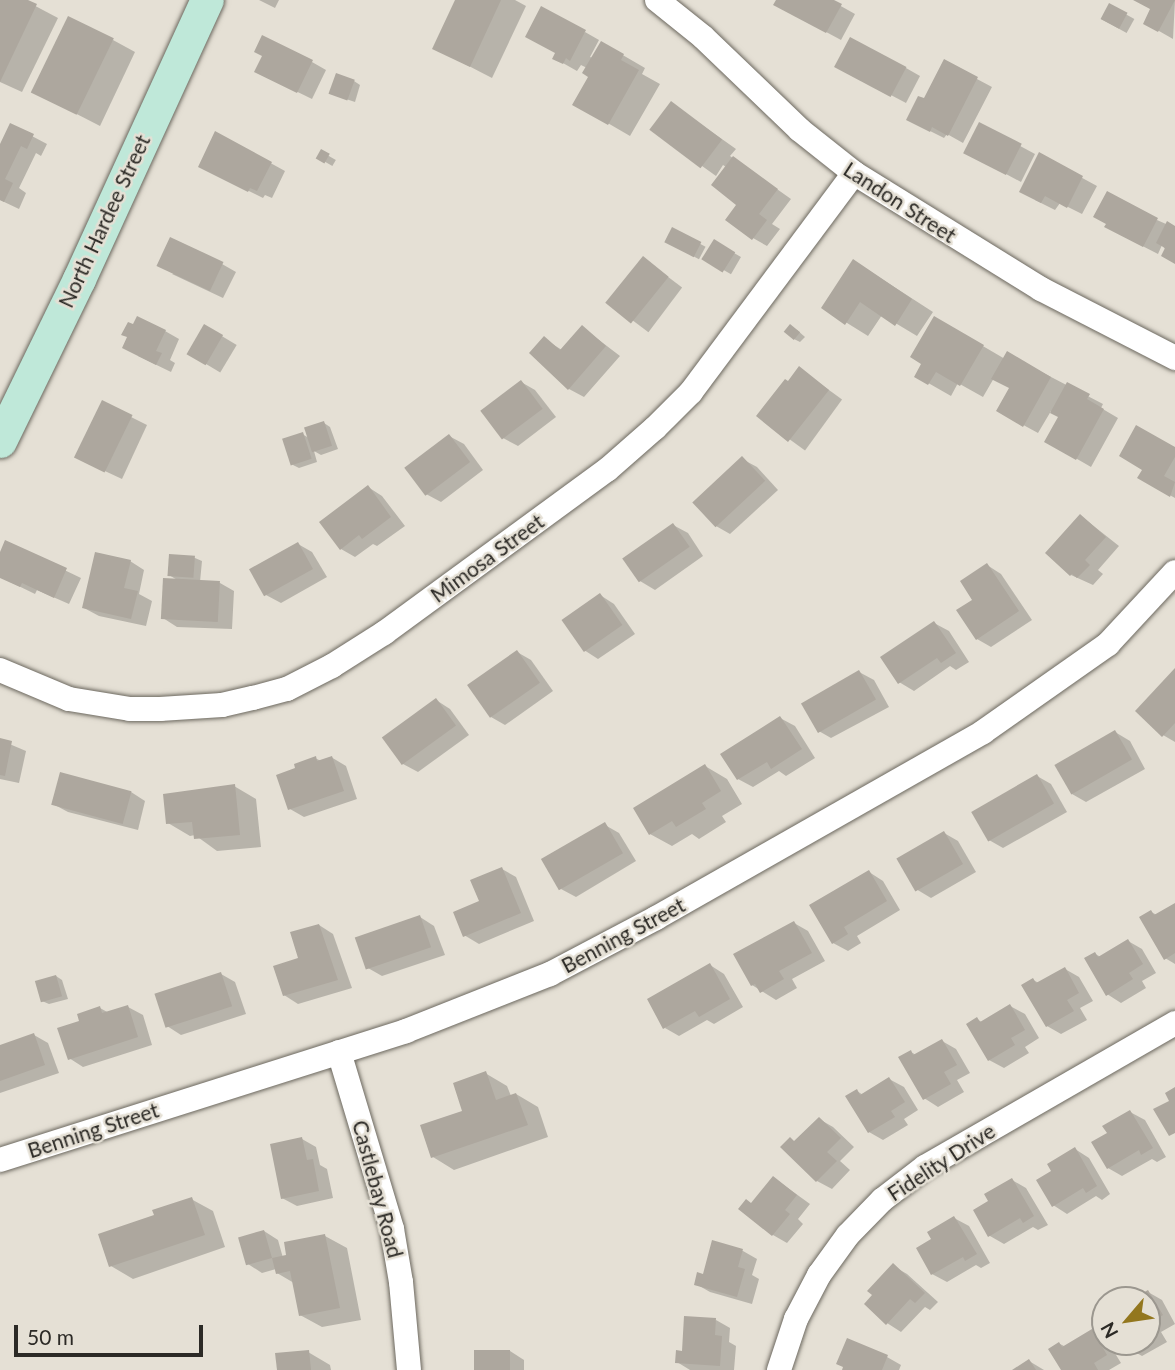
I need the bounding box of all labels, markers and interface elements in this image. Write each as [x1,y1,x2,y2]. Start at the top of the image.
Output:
street label: North Hardee Street [53,131,155,311]
street label: Landon Street [839,156,961,248]
street label: Mimosa Street [425,508,549,608]
street label: Benning Street [557,892,689,978]
street label: Benning Street [24,1097,162,1163]
street label: Castlebay Road [347,1117,409,1261]
street label: Fidelity Drive [882,1118,1000,1206]
north arrow [1091,1286,1161,1356]
scale bar [18,1310,206,1354]
text: N [1095,1318,1123,1342]
text: 50 m [27,1324,74,1349]

